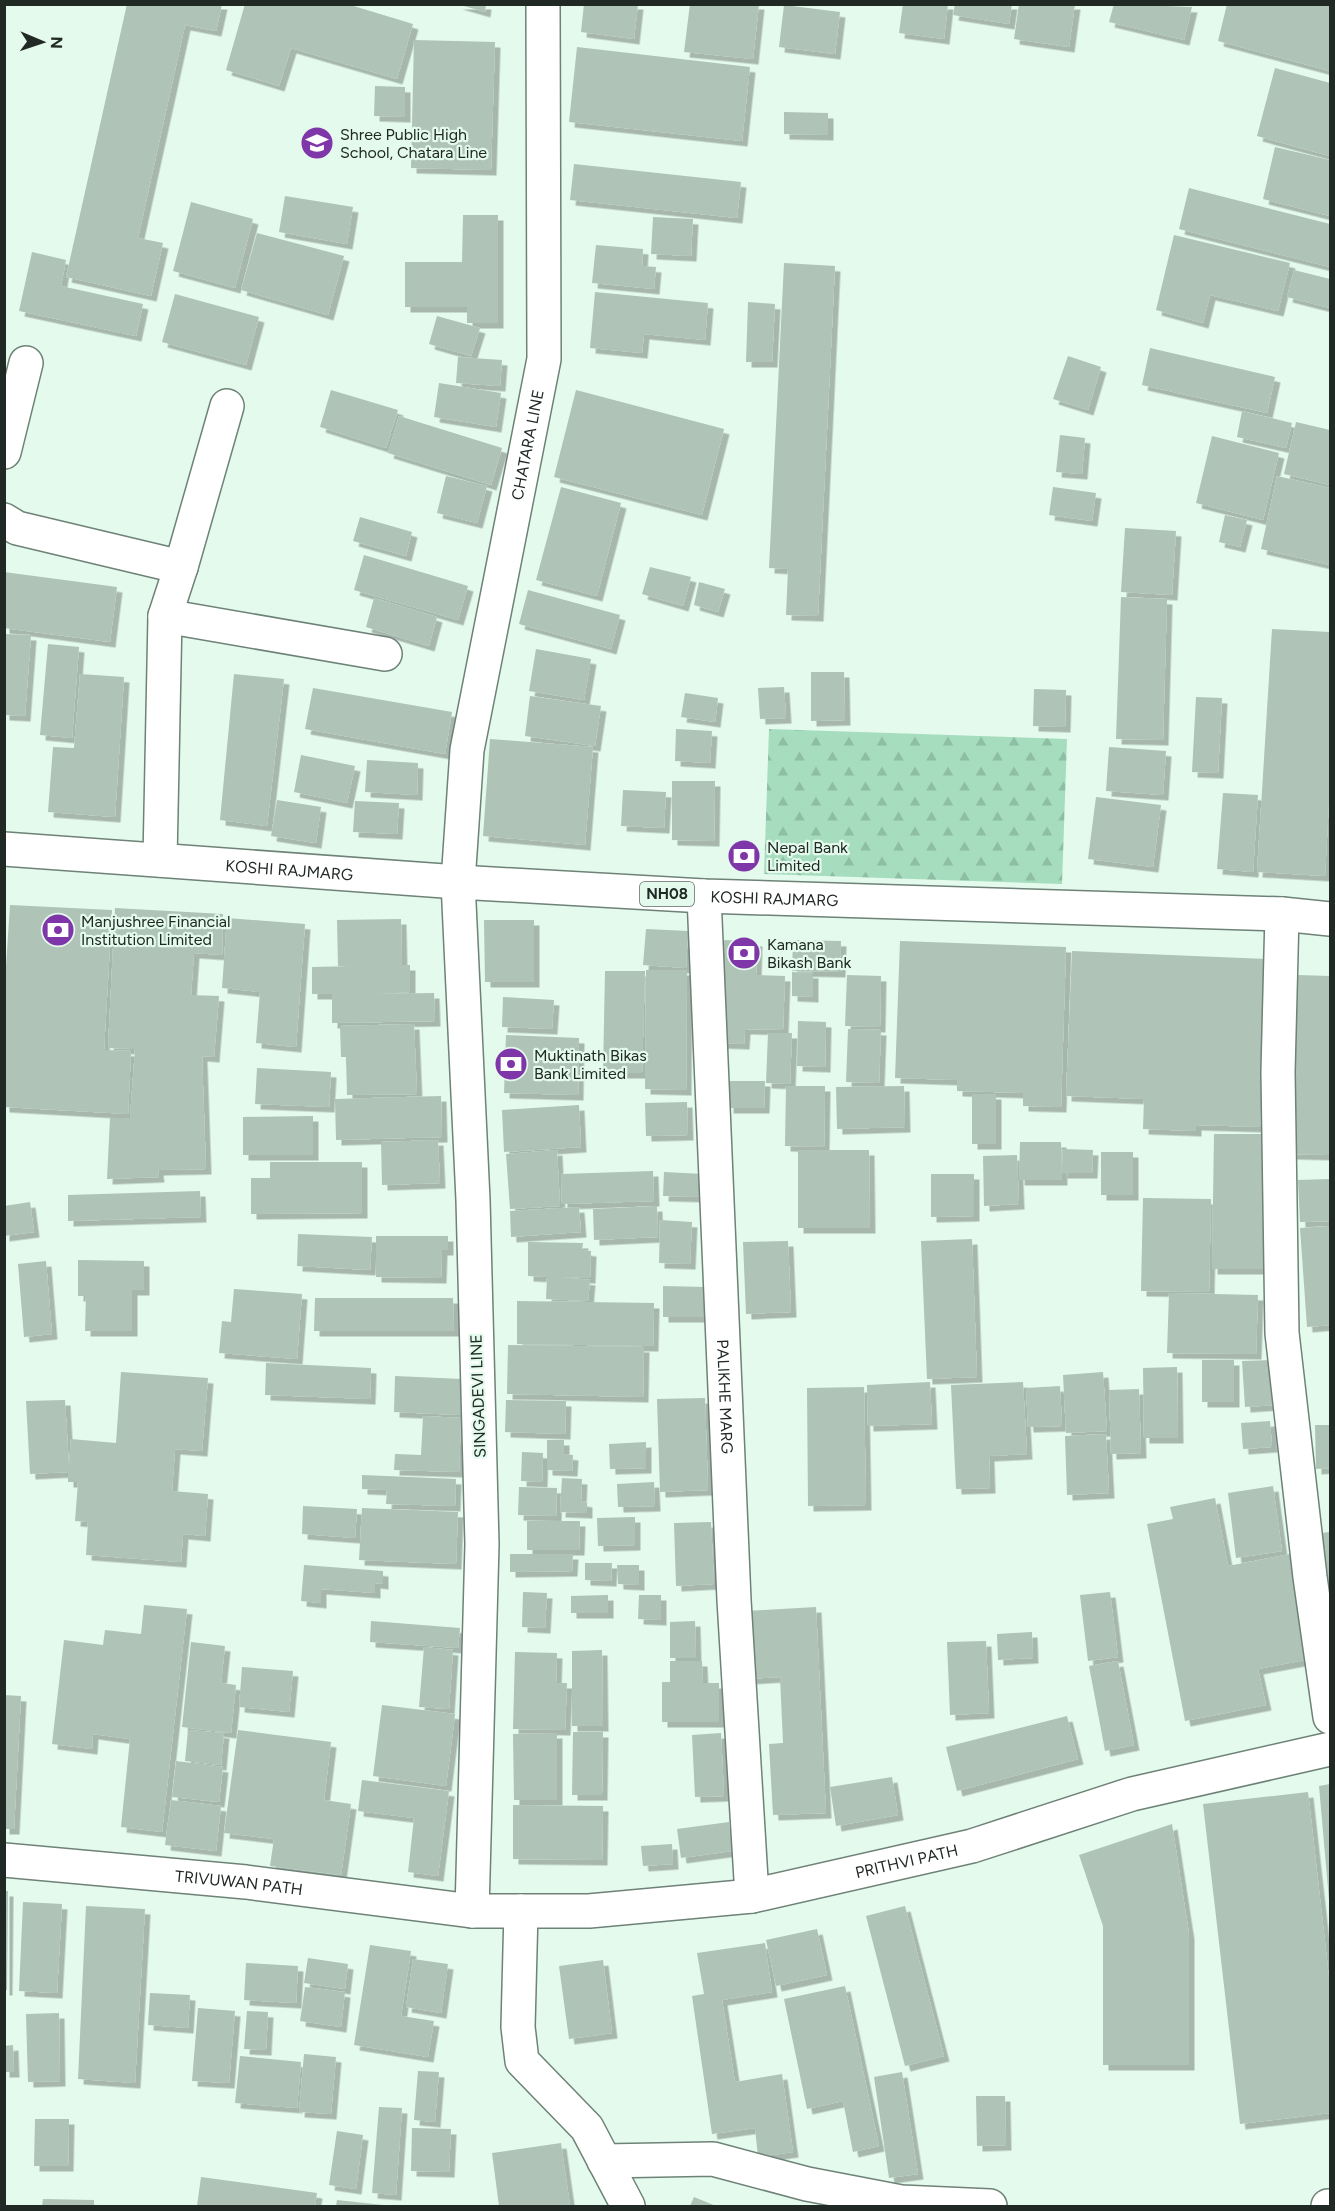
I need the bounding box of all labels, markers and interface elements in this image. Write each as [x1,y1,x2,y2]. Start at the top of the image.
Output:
north arrow [12,12,72,72]
text: N [47,36,66,49]
school or university icon: Shree Public High School, Chatara Line [299,125,335,161]
place label: Shree Public High School, Chatara Line [340,125,487,162]
street label: CHATARA LINE [507,388,547,502]
bank icon: Nepal Bank Limited [726,838,762,874]
place label: Nepal Bank Limited [767,838,848,875]
street label: KOSHI RAJMARG [225,856,354,884]
road number: NH08 [640,882,694,906]
street label: KOSHI RAJMARG [710,887,839,910]
bank icon: Manjushree Financial Institution Limited [40,912,76,948]
place label: Manjushree Financial Institution Limited [81,912,231,949]
bank icon: Kamana Bikash Bank [726,935,762,971]
place label: Kamana Bikash Bank [767,935,851,972]
bank icon: Muktinath Bikas Bank Limited [493,1046,529,1082]
place label: Muktinath Bikas Bank Limited [534,1046,647,1083]
street label: SINGADEVI LINE [466,1334,490,1458]
street label: PALIKHE MARG [713,1339,737,1454]
street label: PRITHVI PATH [853,1840,960,1882]
street label: TRIVUWAN PATH [174,1866,304,1899]

